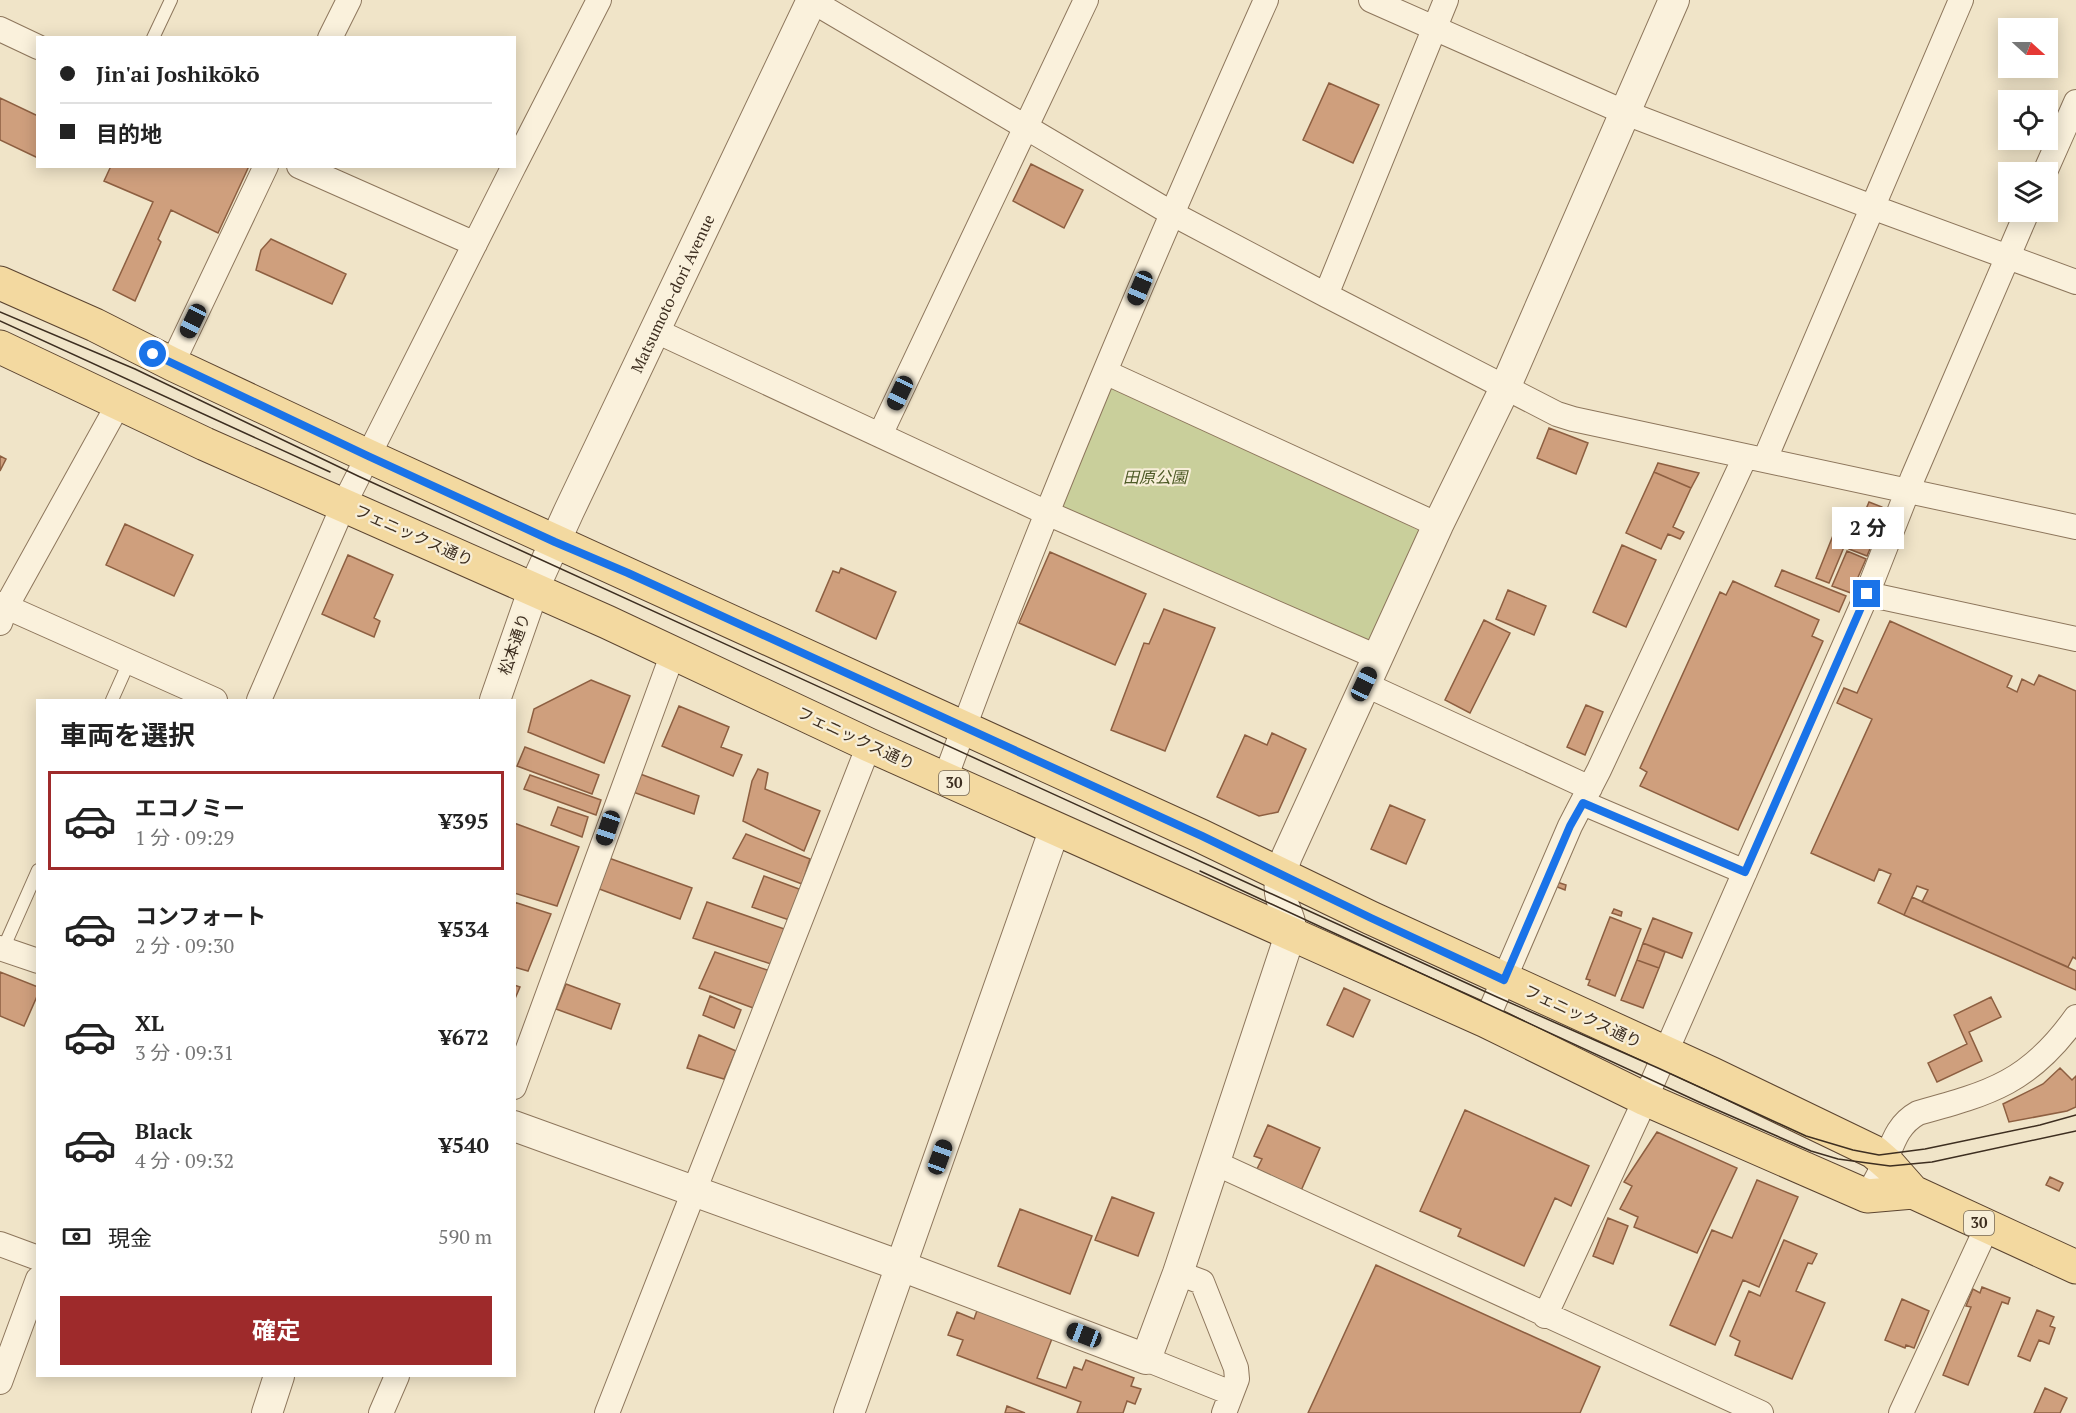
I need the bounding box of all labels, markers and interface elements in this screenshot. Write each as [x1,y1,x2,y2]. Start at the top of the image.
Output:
north arrow [1998,18,2058,78]
map controls [1998,18,2058,222]
text: Jin'ai Joshikōkō [96,59,260,88]
button: locate [1998,90,2058,150]
text: 目的地 [96,119,162,148]
button: layers [1998,162,2058,222]
street label: Matsumoto-dori Avenue [625,211,719,376]
car [1125,268,1155,308]
car [177,301,209,341]
route start [139,340,166,367]
car [884,373,916,413]
park label: 田原公園 [1123,466,1189,488]
street label: フェニックス通り [351,499,477,571]
callout: 2 分 [1831,507,1903,549]
text: 2 分 [1850,514,1886,541]
route end [1853,580,1880,607]
street label: 松本通り [493,610,535,678]
car [1348,664,1380,704]
street label: フェニックス通り [794,701,918,775]
text: 車両を選択 [60,717,195,753]
road number: 30 [939,771,969,795]
text: エコノミー [135,793,245,822]
icon: car [63,794,117,848]
text: ¥395 [439,806,489,835]
car [594,808,622,848]
text: 1 分 · 09:29 [135,824,234,851]
text: コンフォート [135,901,266,930]
icon: car [63,902,117,956]
text: ¥534 [439,914,489,943]
text: 2 分 · 09:30 [135,932,234,959]
street label: フェニックス通り [1521,979,1645,1053]
text: XL [135,1008,164,1037]
icon: car [63,1010,117,1064]
text: ¥672 [439,1022,489,1051]
text: 3 分 · 09:31 [135,1039,234,1066]
text: Black [135,1116,192,1145]
icon: car [63,1118,117,1172]
text: ¥540 [439,1130,489,1159]
car [925,1137,955,1177]
text: 4 分 · 09:32 [135,1147,234,1174]
road number: 30 [1964,1211,1994,1235]
icon: cash [60,1220,93,1253]
text: 現金 [108,1223,152,1252]
text: 590 m [438,1223,492,1250]
button: 確定 [60,1296,492,1365]
car [1064,1320,1104,1350]

